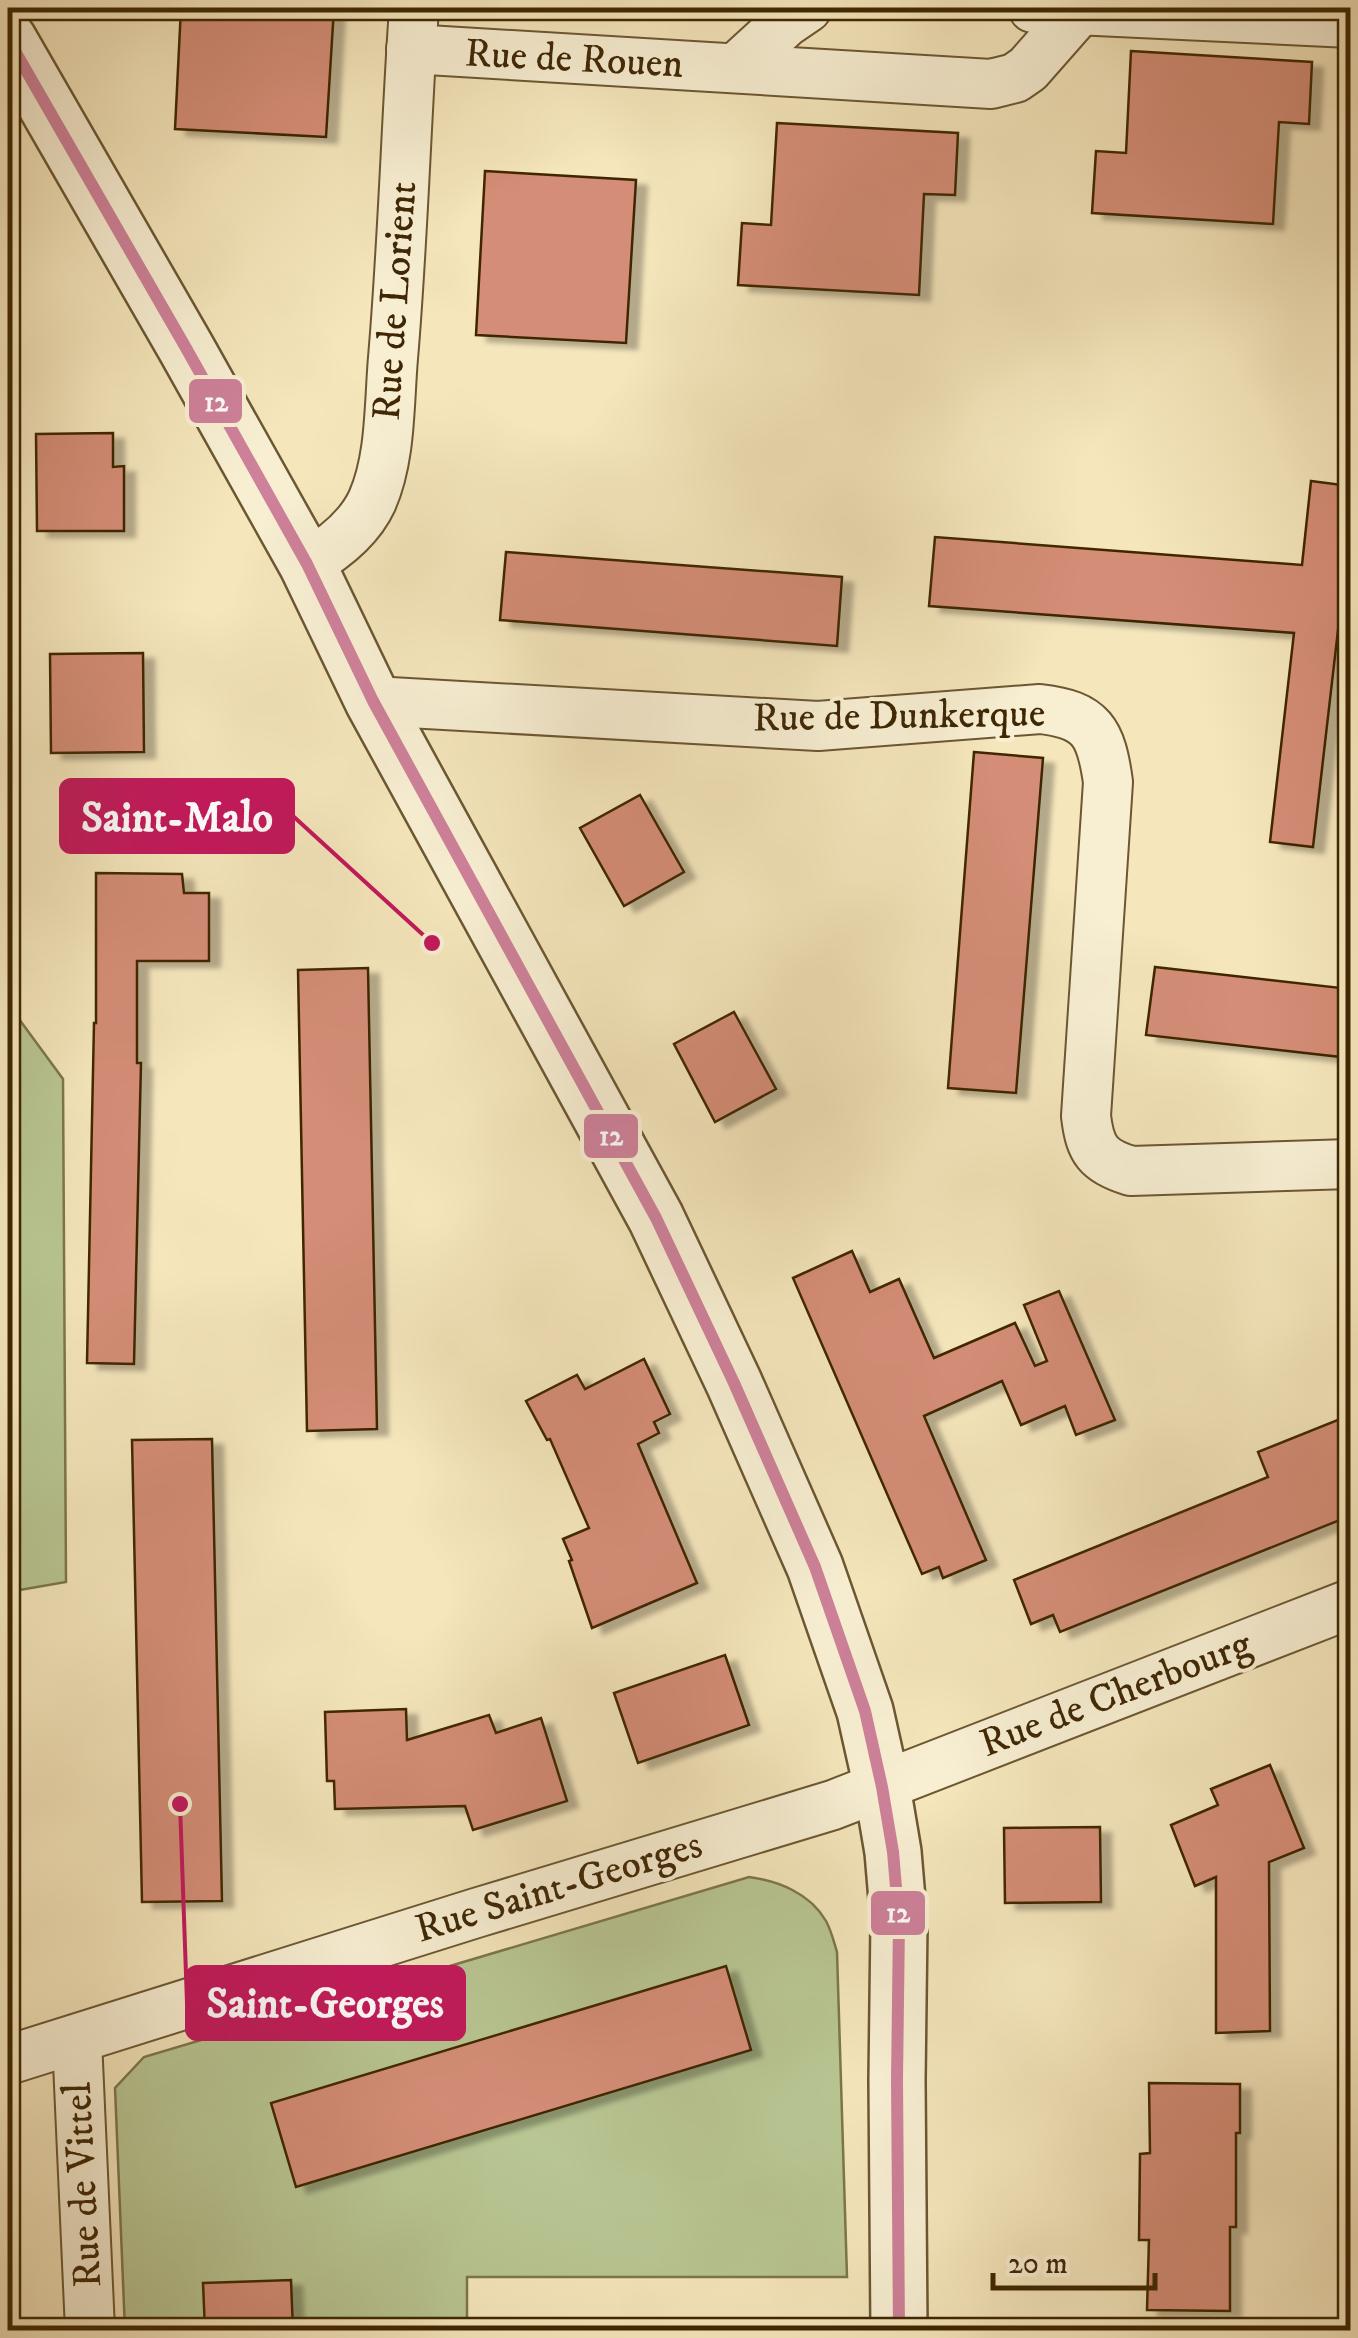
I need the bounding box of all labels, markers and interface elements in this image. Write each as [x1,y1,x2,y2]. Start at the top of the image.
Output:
street label: Rue de Rouen [463,29,685,91]
street label: Rue de Lorient [363,180,429,422]
line badge: 12 [187,377,244,425]
text: 12 [204,385,228,420]
street label: Rue de Dunkerque [752,689,1046,745]
callout: Saint-Malo [61,780,293,852]
text: Saint-Malo [81,793,273,845]
line badge: 12 [582,1112,640,1160]
text: 12 [599,1119,623,1154]
street label: Rue de Cherbourg [973,1620,1259,1770]
street label: Rue Saint-Georges [410,1821,708,1955]
line badge: 12 [869,1889,927,1937]
text: 12 [886,1896,910,1931]
callout: Saint-Georges [187,1967,464,2039]
text: Saint-Georges [206,1979,444,2031]
street label: Rue de Vittel [54,2081,114,2289]
scale bar [993,2228,1156,2290]
text: 20 m [1008,2246,1068,2283]

